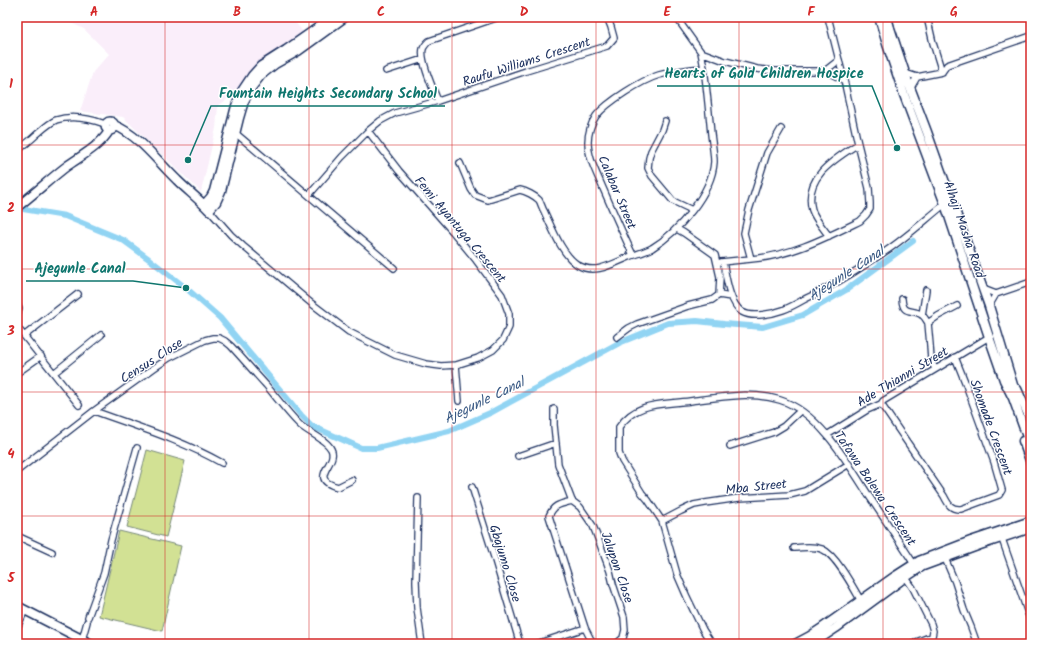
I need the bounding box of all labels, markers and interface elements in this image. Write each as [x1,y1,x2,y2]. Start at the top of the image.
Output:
text: A [90,2,98,23]
text: B [233,2,241,23]
text: C [377,2,385,23]
text: D [520,2,529,23]
text: E [663,2,671,23]
text: F [807,2,815,23]
text: G [950,2,958,23]
street label: Raufu Williams Crescent [460,32,594,93]
callout: Hearts of Gold Children Hospice [657,60,872,86]
text: Hearts of Gold Children Hospice [664,63,864,85]
text: 1 [9,74,13,95]
callout: Fountain Heights Secondary School [211,80,445,106]
text: Fountain Heights Secondary School [219,83,437,105]
street label: Calabar Street [592,152,642,234]
street label: Femi Ayantuga Crescent [409,172,512,289]
street label: Alhaji Masha Road [937,178,990,282]
text: 2 [7,198,15,219]
water label: Ajegunle Canal [804,240,891,307]
callout: Ajegunle Canal [26,255,133,281]
text: Ajegunle Canal [35,258,126,280]
text: 3 [6,321,15,342]
street label: Census Close [116,333,188,389]
street label: Ade Thianni Street [853,341,953,413]
water label: Ajegunle Canal [441,371,531,430]
street label: Shomade Crescent [963,377,1018,479]
street label: Tafawa Balewa Crescent [828,427,922,551]
text: 4 [7,444,15,465]
street label: Mba Street [725,474,789,501]
street label: Gbajumo Close [483,522,526,605]
street label: Jalupon Close [595,529,639,606]
text: 5 [7,568,16,589]

